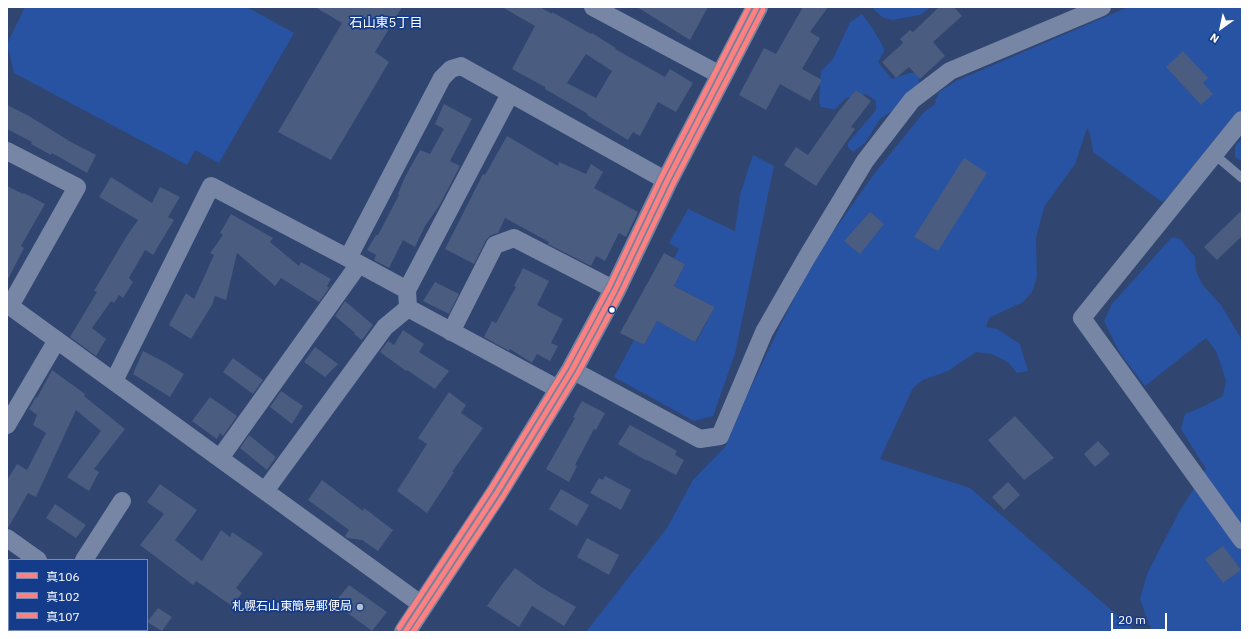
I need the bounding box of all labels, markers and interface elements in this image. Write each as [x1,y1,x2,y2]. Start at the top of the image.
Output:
north arrow [1201,8,1241,48]
district label: 石山東5丁目 [350,15,422,31]
text: N [1207,30,1222,46]
unlabelled marker [607,305,617,315]
legend [8,559,148,631]
text: 真106 [46,569,80,584]
text: 真102 [46,589,80,604]
place label: 札幌石山東簡易郵便局 [232,600,352,614]
marker: 札幌石山東簡易郵便局 [355,602,365,612]
scale bar [1113,605,1169,631]
text: 真107 [46,609,80,624]
text: 20 m [1118,612,1146,627]

